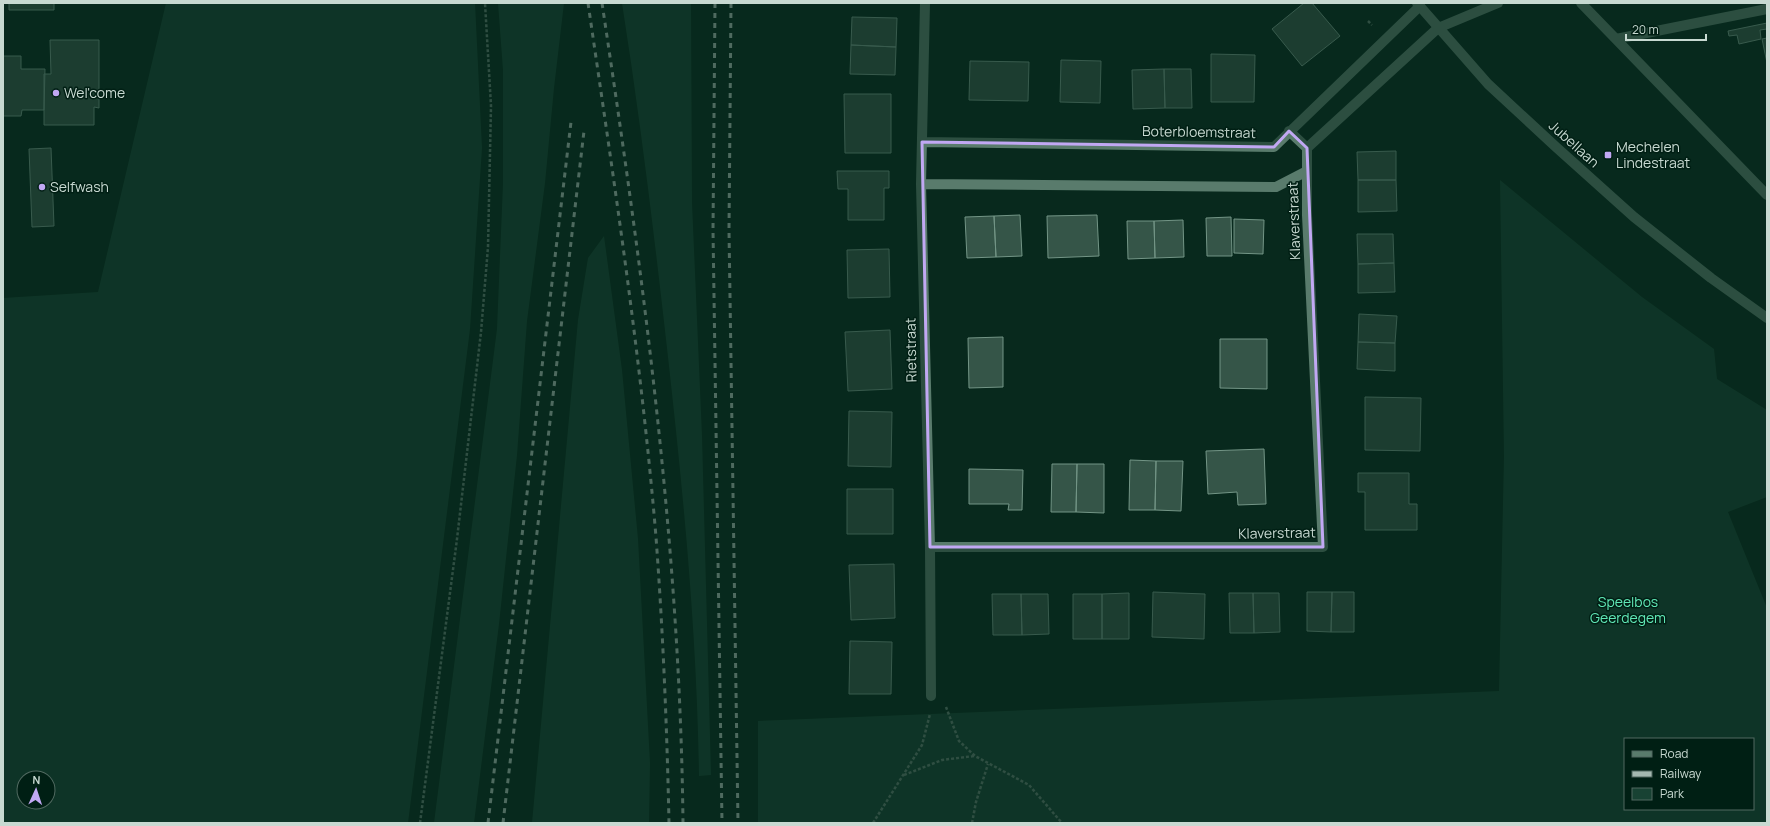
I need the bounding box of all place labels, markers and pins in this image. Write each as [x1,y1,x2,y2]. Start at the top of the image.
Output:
place label: Wel'come [64,83,125,102]
marker: Wel'come [51,88,61,98]
place label: Mechelen Lindestraat [1616,137,1690,172]
marker: Mechelen Lindestraat [1603,150,1613,160]
place label: Selfwash [50,177,109,196]
marker: Selfwash [37,182,47,192]

